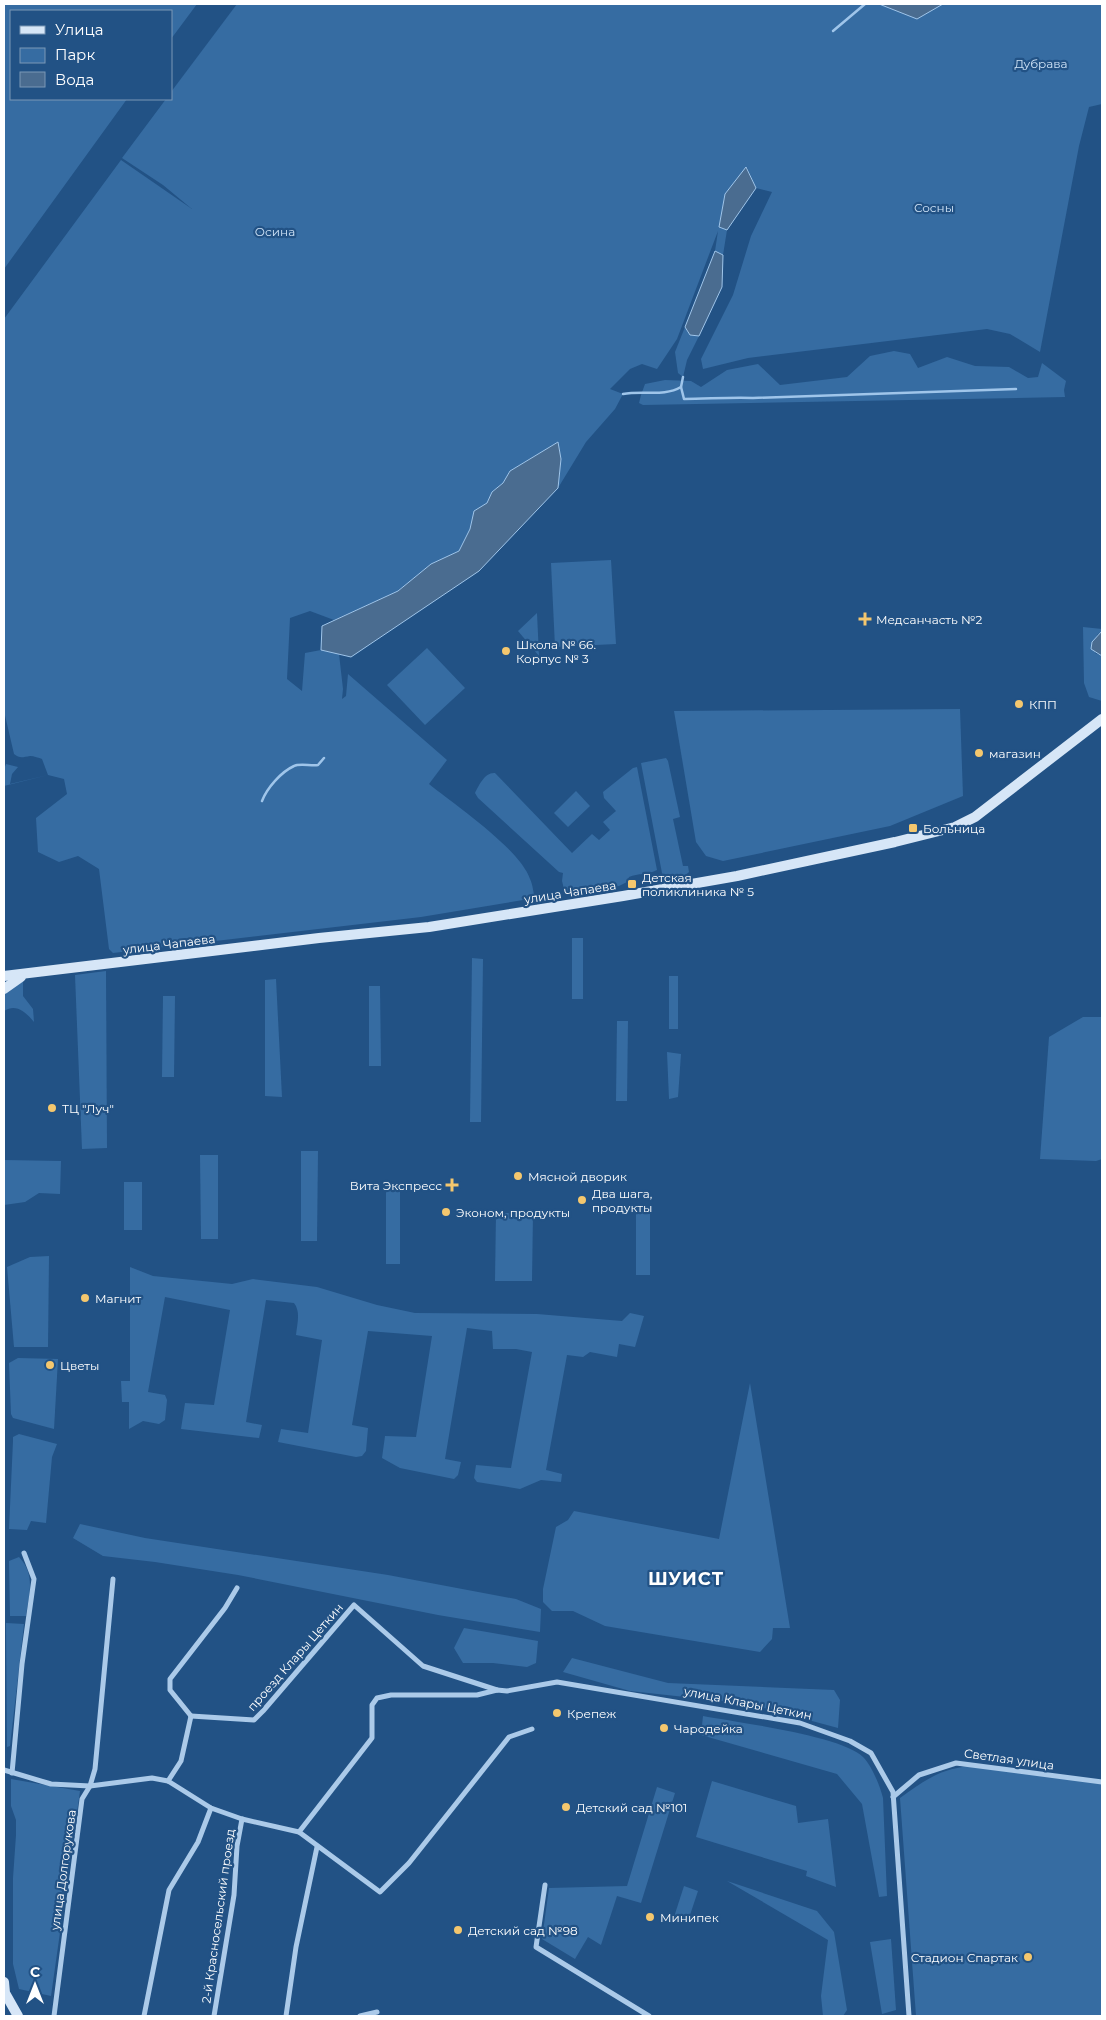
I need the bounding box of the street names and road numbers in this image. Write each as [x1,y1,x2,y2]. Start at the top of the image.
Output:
street label: улица Чапаева [522,877,617,907]
street label: улица Чапаева [121,931,216,957]
street label: проезд Клары Цеткин [244,1600,346,1714]
street label: улица Клары Цеткин [682,1683,813,1723]
street label: Светлая улица [963,1745,1055,1773]
street label: улица Долгорукова [47,1809,79,1932]
street label: 2-й Красносельский проезд [198,1828,238,2004]

